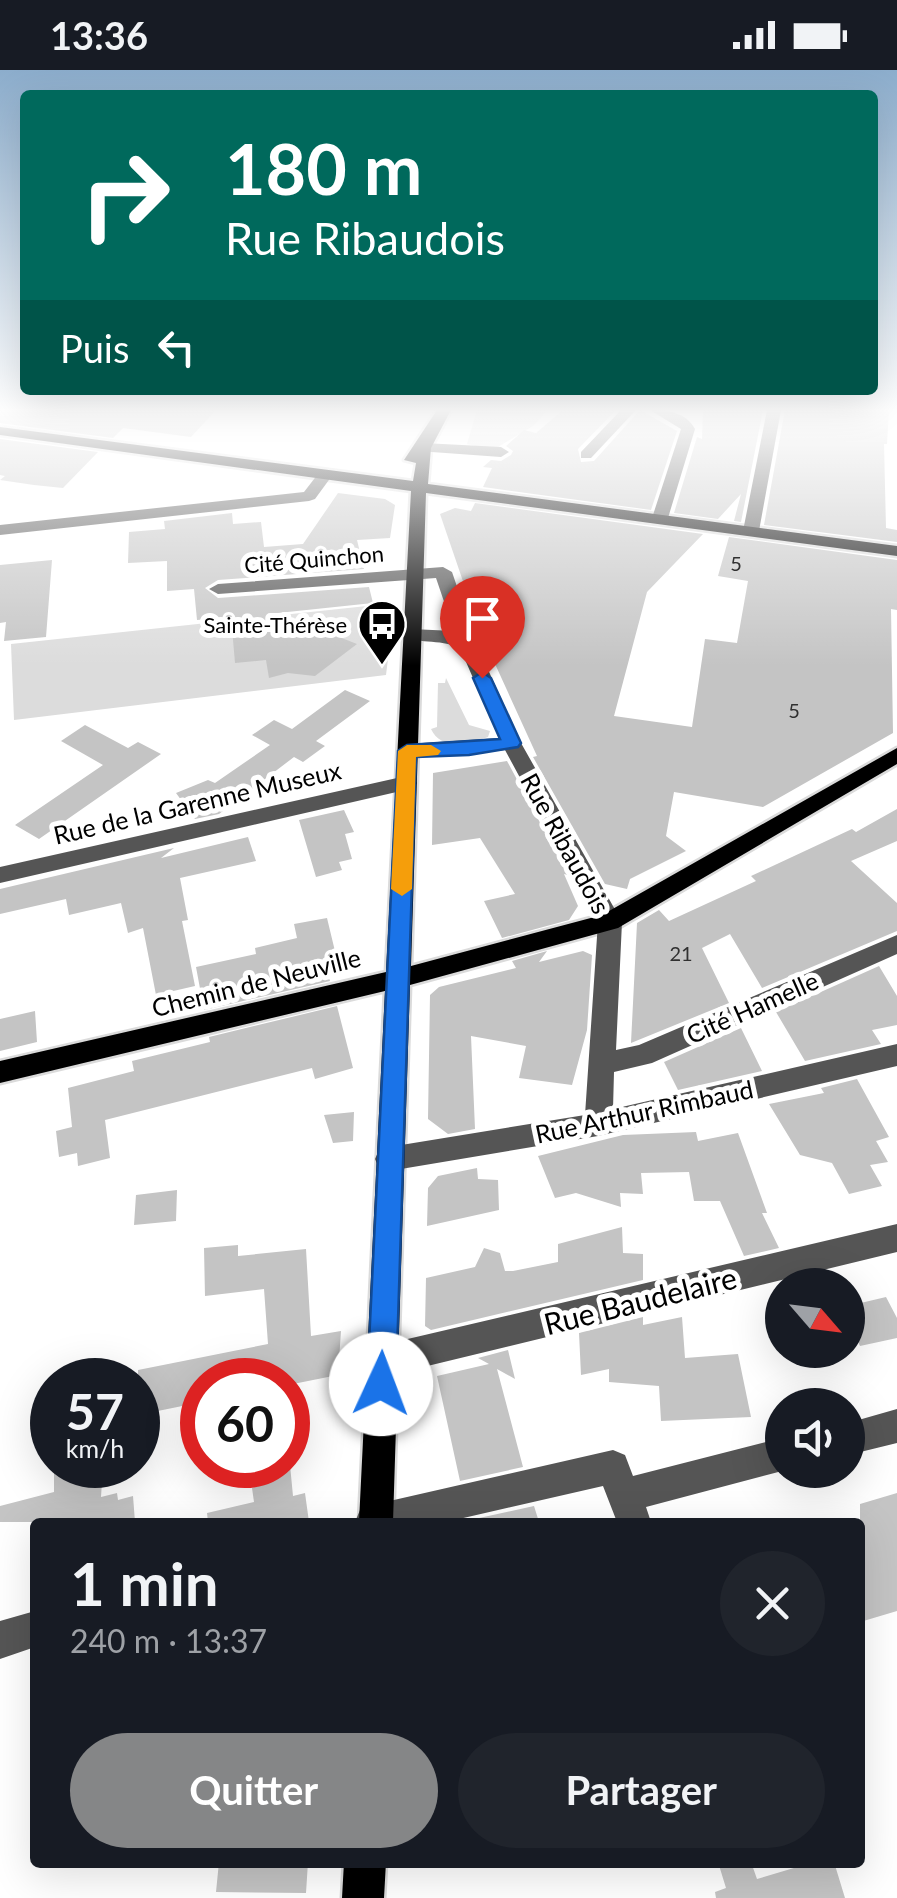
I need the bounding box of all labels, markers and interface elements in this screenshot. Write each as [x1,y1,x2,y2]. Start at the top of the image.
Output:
text: 13:36 [50,12,148,58]
text: 180 m [225,126,422,210]
icon: right [60,130,190,260]
text: Rue Ribaudois [225,211,505,265]
icon: left [149,320,204,375]
text: Puis [60,325,129,371]
street label: Cité Quinchon [243,539,385,579]
house number: 5 [730,551,742,575]
pin [440,576,525,679]
icon: arrive [455,591,510,646]
bus stop icon: Sainte-Thérèse [356,598,408,666]
place label: Sainte-Thérèse [204,611,347,638]
house number: 5 [788,698,800,722]
street label: Rue de la Garenne Museux [50,754,344,850]
street label: Rue Ribaudois [515,768,617,918]
house number: 21 [669,941,693,965]
street label: Chemin de Neuville [148,942,364,1022]
street label: Cité Hamelle [681,965,823,1049]
street label: Rue Arthur Rimbaud [532,1073,756,1149]
street label: Rue Baudelaire [540,1259,740,1341]
north arrow [765,1268,865,1368]
map controls [765,1268,865,1488]
position arrow [329,1332,433,1436]
speed limit sign: 60 [180,1358,310,1488]
text: 57 [66,1381,124,1441]
button: sound [765,1388,865,1488]
text: km/h [66,1433,124,1463]
text: 1 min [70,1547,219,1619]
button: close [720,1551,825,1656]
text: 240 m · 13:37 [70,1621,267,1660]
button: Quitter [70,1733,438,1848]
button: Partager [458,1733,825,1848]

